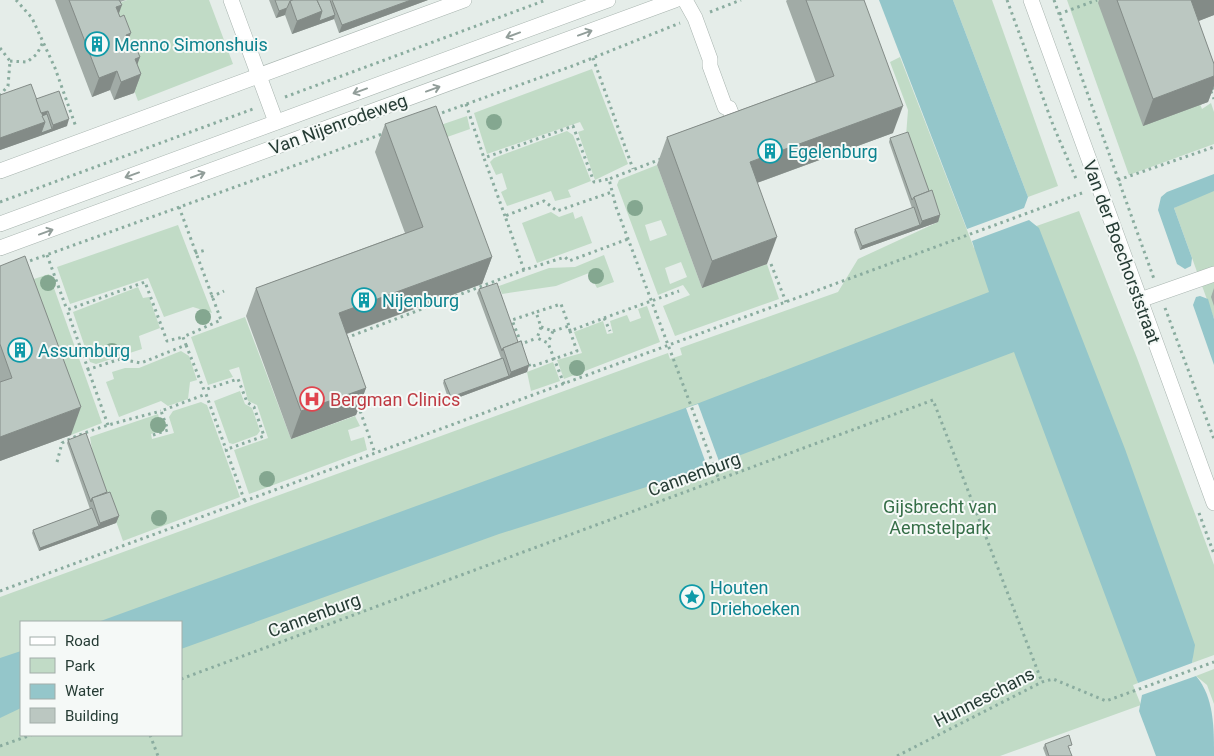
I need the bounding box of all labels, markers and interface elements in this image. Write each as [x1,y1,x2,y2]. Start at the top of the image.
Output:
one-way arrow [577,28,593,37]
building icon: Menno Simonshuis [84,31,110,57]
one-way arrow [506,31,521,40]
place label: Menno Simonshuis [114,34,268,55]
one-way arrow [425,84,440,93]
one-way arrow [353,87,368,96]
street label: Van Nijenrodeweg [266,89,410,159]
building icon: Egelenburg [757,138,783,164]
place label: Egelenburg [788,141,878,162]
street label: Van der Boechorststraat [1079,157,1165,347]
one-way arrow [190,170,205,179]
one-way arrow [124,171,140,180]
one-way arrow [38,227,53,236]
building icon: Nijenburg [351,287,377,313]
place label: Nijenburg [382,290,459,311]
building icon: Assumburg [7,337,33,363]
place label: Assumburg [38,340,130,361]
hospital icon: Bergman Clinics [299,386,325,412]
place label: Bergman Clinics [330,389,460,410]
street label: Cannenburg [645,448,743,500]
park label: Gijsbrecht van Aemstelpark [883,496,997,538]
place label: Houten Driehoeken [710,577,800,619]
place icon: Houten Driehoeken [679,584,705,610]
street label: Cannenburg [265,589,363,641]
legend [20,621,182,736]
text: Road [65,632,99,650]
text: Park [65,657,96,675]
street label: Hunneschans [930,663,1038,731]
text: Water [65,682,104,700]
text: Building [65,707,119,725]

